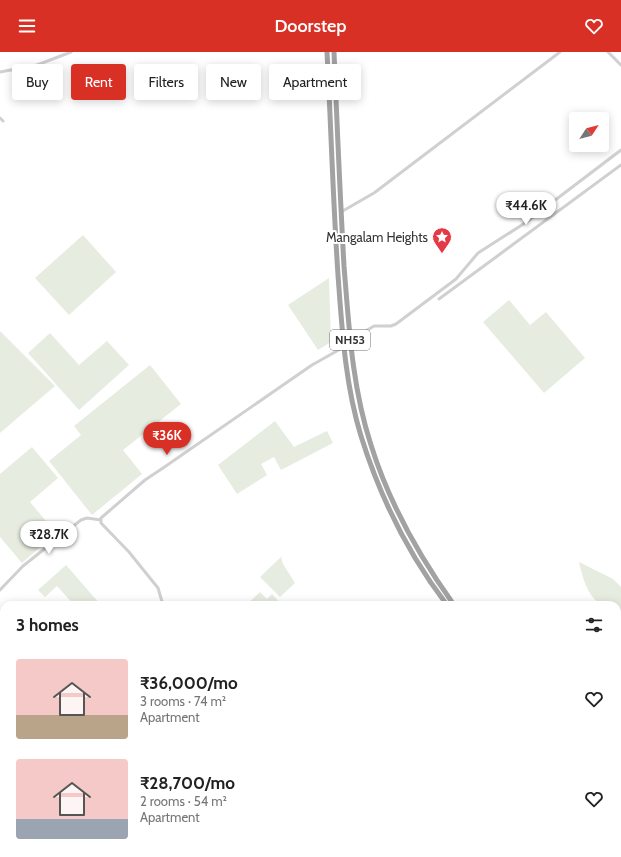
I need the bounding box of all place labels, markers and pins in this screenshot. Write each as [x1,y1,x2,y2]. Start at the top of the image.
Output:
pin: ₹44.6K [493,192,559,226]
place icon: Mangalam Heights [431,226,453,254]
place label: Mangalam Heights [326,229,429,245]
pin: ₹36K [143,422,191,456]
pin: ₹28.7K [16,521,82,555]

